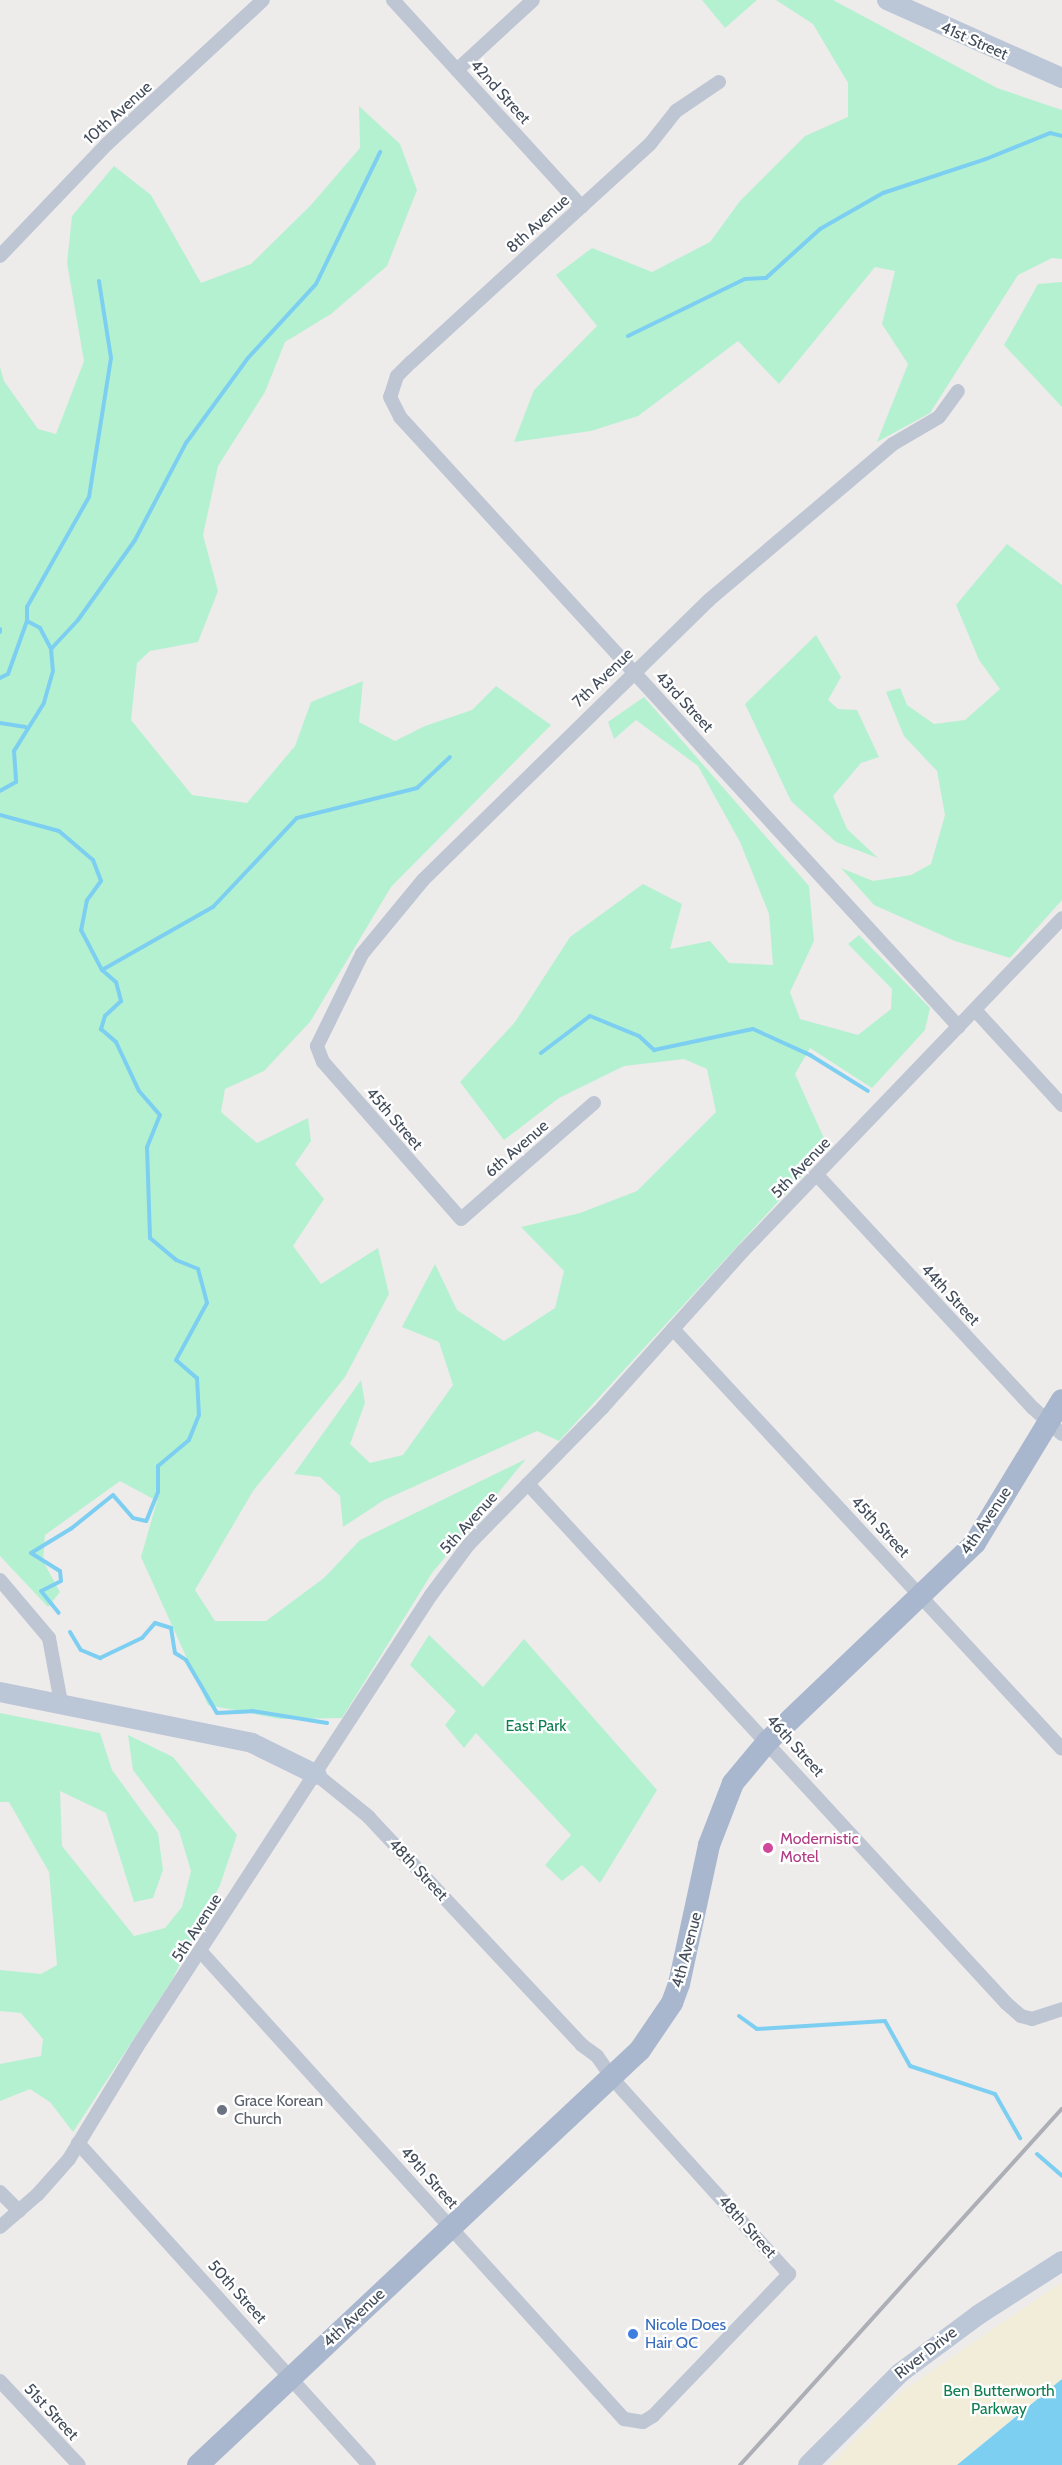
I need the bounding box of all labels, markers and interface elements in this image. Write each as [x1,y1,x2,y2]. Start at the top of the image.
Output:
street label: 41st Street [938,18,1010,64]
street label: 42nd Street [466,56,534,128]
street label: 10th Avenue [80,78,156,148]
street label: 8th Avenue [503,191,573,257]
street label: 7th Avenue [569,645,637,711]
street label: 43rd Street [651,668,717,736]
street label: 45th Street [362,1084,426,1154]
street label: 6th Avenue [481,1116,553,1182]
street label: 5th Avenue [767,1134,835,1202]
street label: 44th Street [917,1260,983,1330]
street label: 4th Avenue [956,1483,1016,1559]
street label: 5th Avenue [436,1488,502,1558]
street label: 45th Street [847,1492,913,1562]
street label: 46th Street [762,1711,828,1781]
park label: East Park [506,1716,566,1736]
place label: Modernistic Motel [780,1829,859,1867]
street label: 48th Street [384,1835,452,1905]
marker: Modernistic Motel [761,1841,775,1855]
street label: 5th Avenue [168,1890,226,1966]
street label: 4th Avenue [668,1910,706,1990]
place label: Grace Korean Church [234,2091,323,2129]
marker: Grace Korean Church [215,2103,229,2117]
street label: 49th Street [396,2143,462,2213]
street label: 48th Street [714,2192,780,2262]
street label: 50th Street [204,2256,270,2328]
street label: 4th Avenue [319,2285,389,2351]
place label: Nicole Does Hair QC [645,2315,726,2353]
street label: River Drive [891,2323,961,2383]
marker: Nicole Does Hair QC [626,2327,640,2341]
street label: 51st Street [20,2380,82,2444]
park label: Ben Butterworth Parkway [943,2381,1055,2419]

